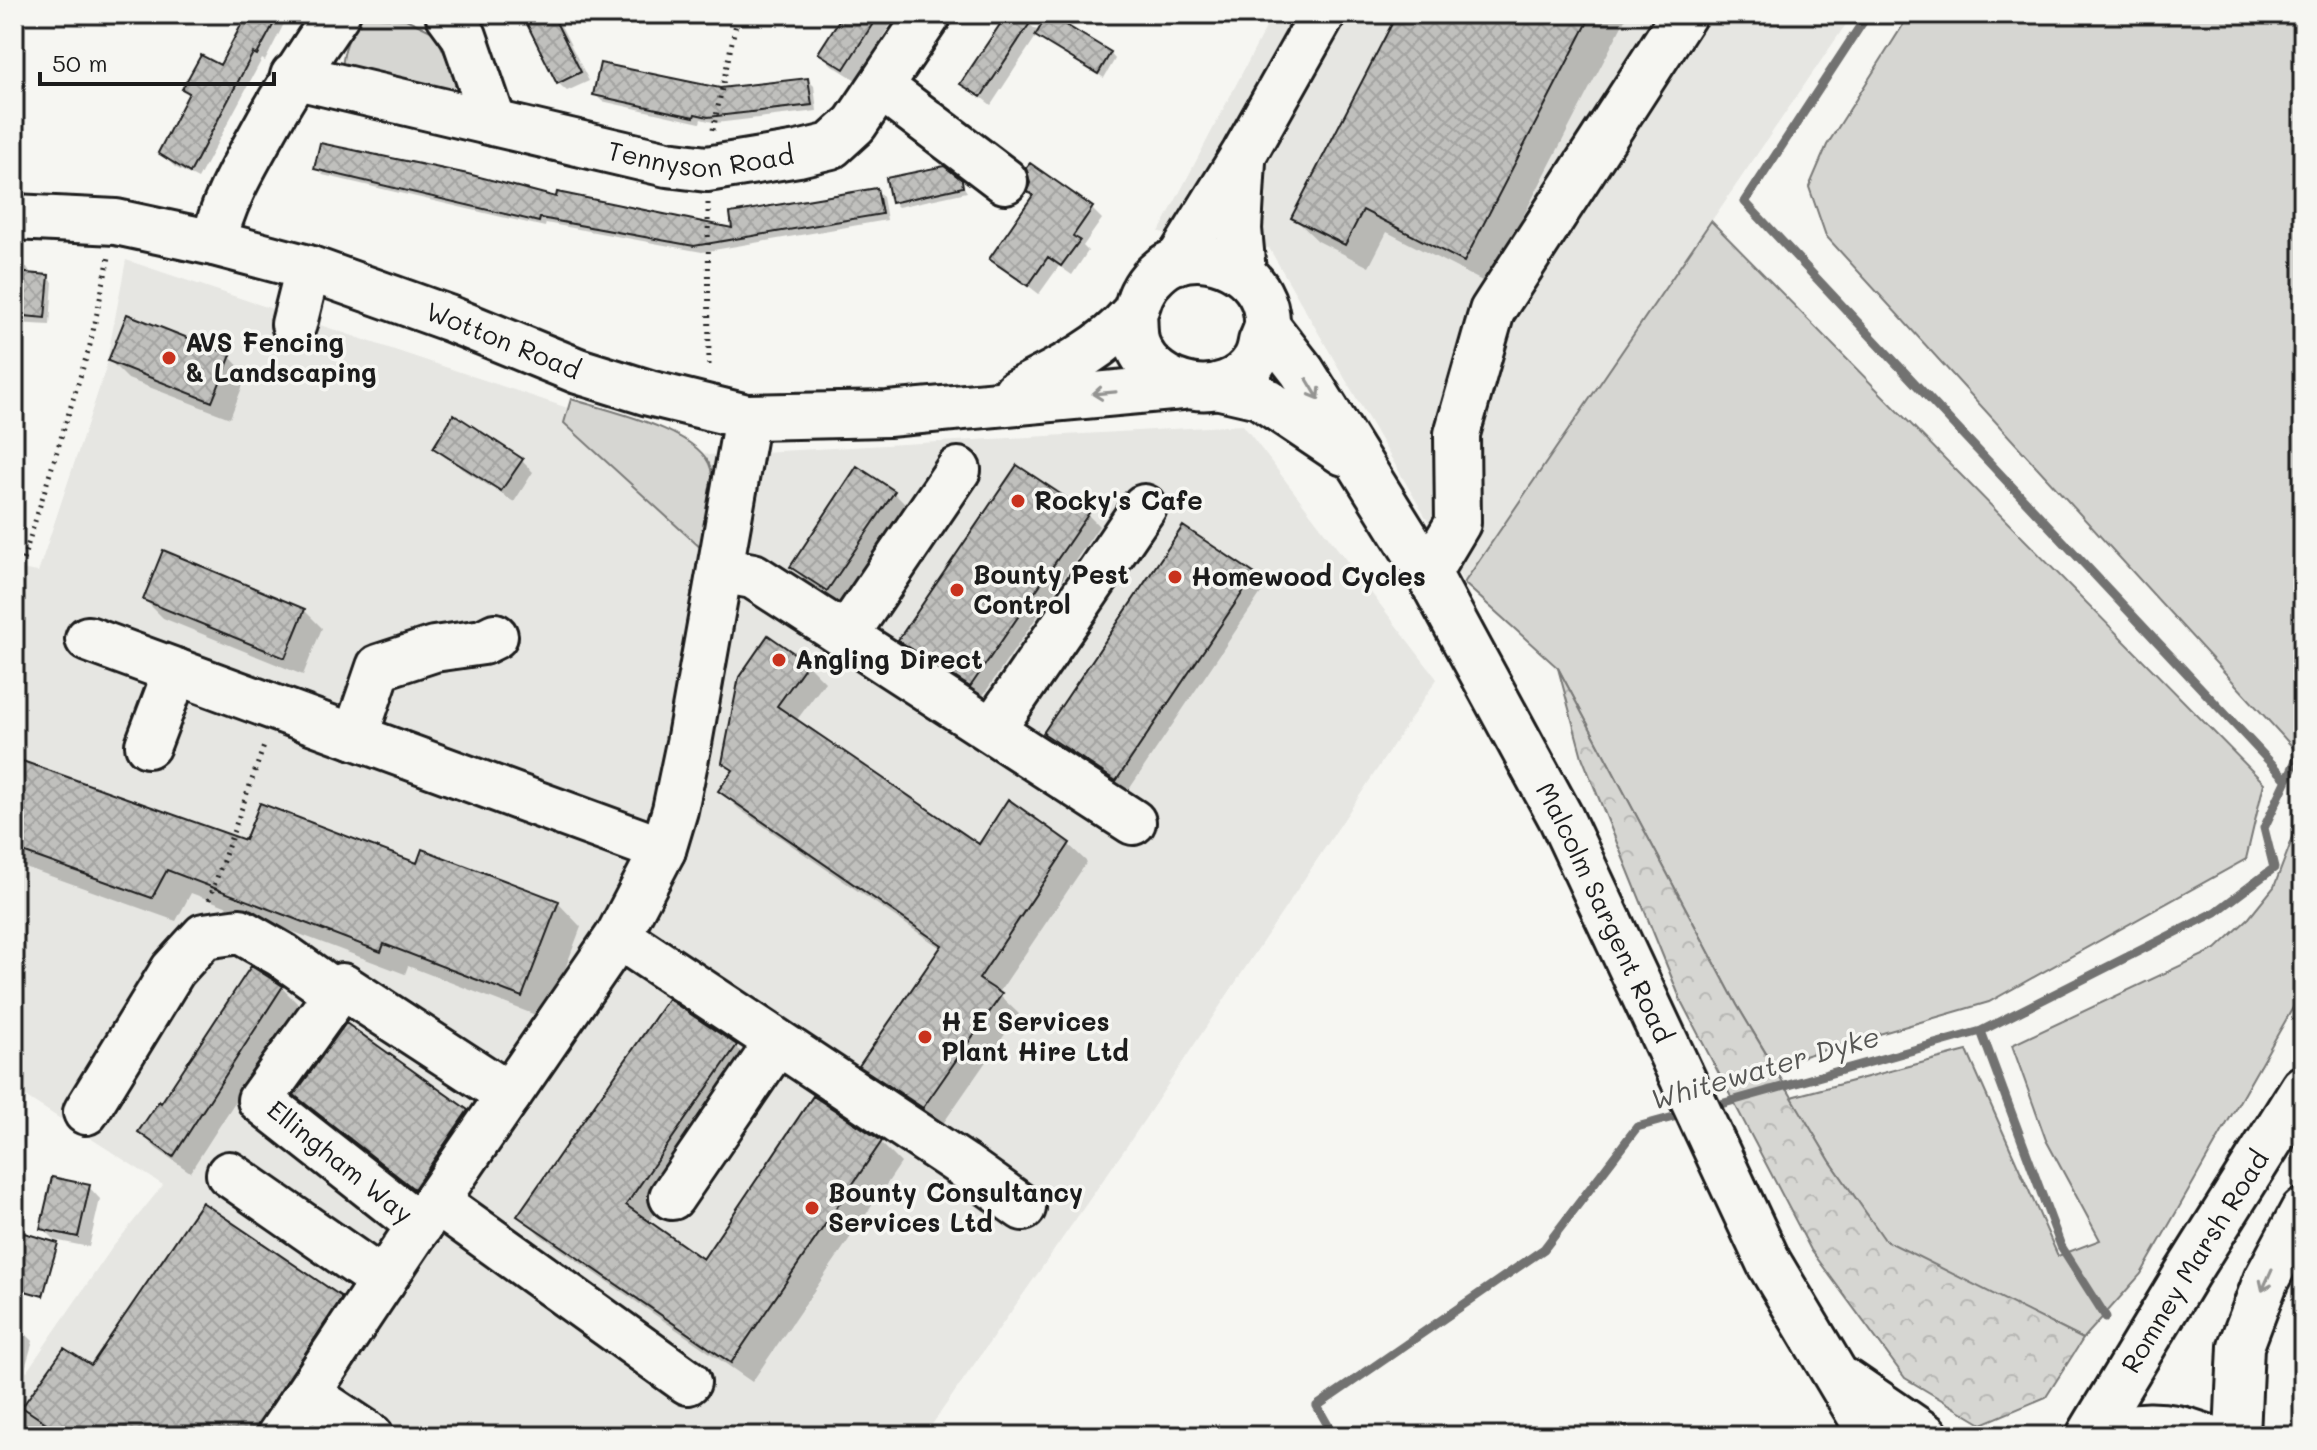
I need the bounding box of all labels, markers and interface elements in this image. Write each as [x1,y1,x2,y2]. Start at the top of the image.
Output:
scale bar [40,36,274,86]
text: 50 m [52,47,108,78]
street label: Tennyson Road [604,133,796,185]
street label: Wotton Road [422,294,586,386]
place label: AVS Fencing & Landscaping [185,325,376,389]
marker: AVS Fencing & Landscaping [160,349,178,367]
one-way arrow [1305,377,1321,400]
one-way arrow [1091,386,1118,401]
place label: Rocky's Cafe [1034,483,1203,517]
marker: Rocky's Cafe [1009,492,1027,510]
place label: Bounty Pest Control [973,557,1129,621]
place label: Homewood Cycles [1191,559,1426,593]
marker: Homewood Cycles [1166,568,1184,586]
marker: Bounty Pest Control [948,581,966,599]
place label: Angling Direct [795,642,983,676]
marker: Angling Direct [770,651,788,669]
street label: Malcolm Sargent Road [1529,776,1682,1048]
place label: H E Services Plant Hire Ltd [941,1004,1129,1068]
water label: Whitewater Dyke [1646,1017,1883,1117]
marker: H E Services Plant Hire Ltd [916,1028,934,1046]
street label: Ellingham Way [261,1092,420,1230]
street label: Romney Marsh Road [2113,1143,2276,1379]
place label: Bounty Consultancy Services Ltd [828,1175,1083,1239]
marker: Bounty Consultancy Services Ltd [803,1199,821,1217]
one-way arrow [2259,1268,2274,1292]

